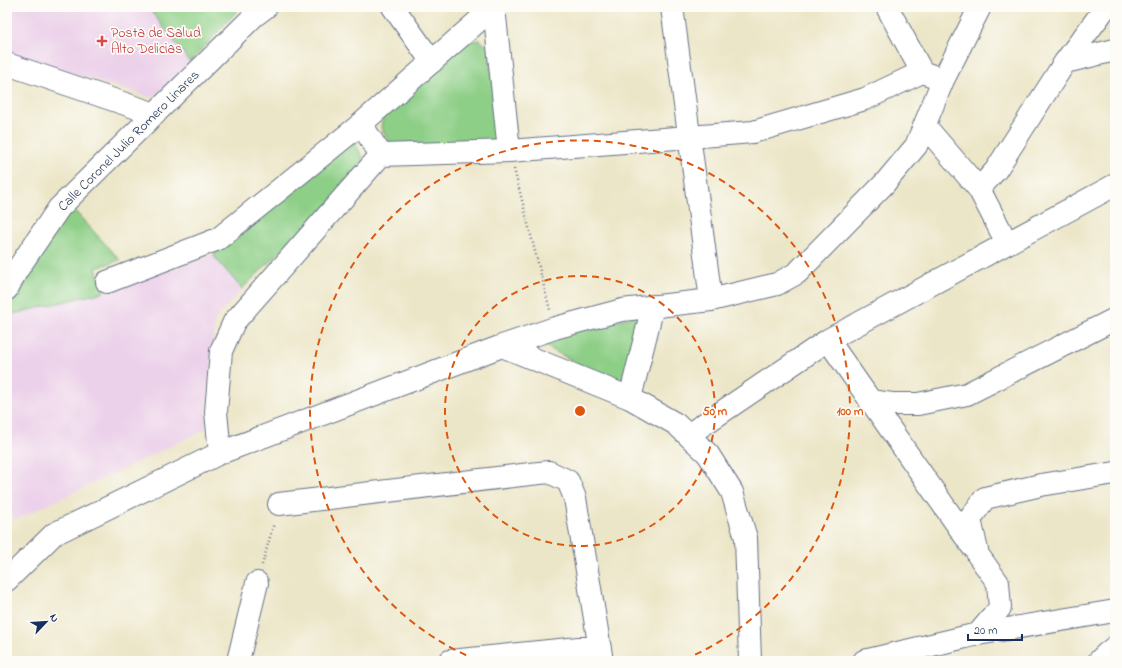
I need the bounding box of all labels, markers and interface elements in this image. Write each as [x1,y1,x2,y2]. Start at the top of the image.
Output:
place label: Posta de Salud Alto Delicias [111,23,201,60]
marker: Posta de Salud Alto Delicias [96,35,108,47]
street label: Calle Coronel Julio Romero Linares [53,65,205,217]
text: 50 m [703,403,728,421]
text: 100 m [837,403,864,421]
centre of rings [573,404,587,418]
north arrow [26,602,66,642]
text: N [45,611,63,625]
scale bar [968,616,1022,642]
text: 20 m [974,622,997,640]

